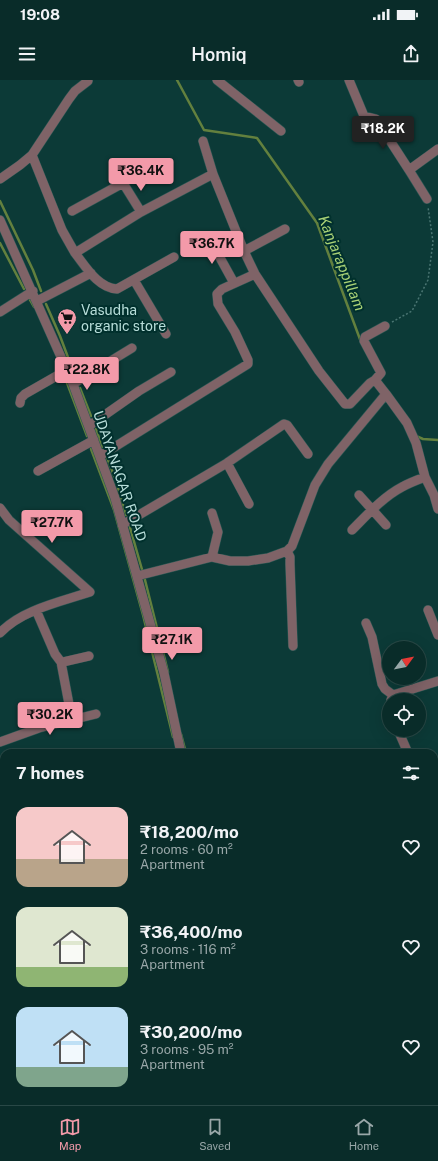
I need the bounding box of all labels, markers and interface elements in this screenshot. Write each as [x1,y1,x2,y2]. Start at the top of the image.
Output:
text: 19:08 [20,6,60,23]
icon: menu [16,43,38,65]
icon: share [400,43,422,65]
text: Homiq [191,44,247,65]
pin: ₹18.2K [350,116,416,150]
text: ₹18.2K [361,121,405,136]
pin: ₹36.4K [108,158,174,192]
text: ₹36.4K [118,163,164,178]
water label: Kanjarappillam [315,213,369,313]
pin: ₹36.7K [179,231,245,265]
text: ₹36.7K [189,236,235,251]
place label: Vasudha organic store [81,302,166,334]
supermarket icon: Vasudha organic store [56,307,78,335]
pin: ₹22.8K [54,357,120,391]
text: ₹22.8K [64,362,110,377]
street label: UDAYANAGAR ROAD [90,409,150,543]
pin: ₹27.7K [19,510,85,544]
text: ₹27.7K [30,515,74,530]
pin: ₹27.1K [139,627,205,661]
text: ₹27.1K [151,632,193,647]
north arrow [382,641,426,685]
map controls [382,641,426,737]
button: locate [382,693,426,737]
pin: ₹30.2K [17,702,83,736]
text: ₹30.2K [27,707,73,722]
icon: filters [400,762,422,784]
text: 7 homes [16,763,84,783]
text: ₹18,200/mo [140,822,239,842]
icon: home [48,823,96,871]
icon: heart [400,836,422,858]
text: 2 rooms · 60 m² [140,842,233,857]
text: Apartment [140,857,205,872]
text: ₹36,400/mo [140,922,243,942]
icon: home [48,923,96,971]
icon: heart [400,936,422,958]
text: 3 rooms · 116 m² [140,942,236,957]
text: Apartment [140,957,205,972]
text: ₹30,200/mo [140,1022,242,1042]
icon: home [48,1023,96,1071]
icon: heart [400,1036,422,1058]
text: 3 rooms · 95 m² [140,1042,234,1057]
text: Apartment [140,1057,205,1072]
tab: Map [59,1116,81,1152]
tab: Saved [199,1116,231,1152]
tab: Home [349,1116,379,1152]

